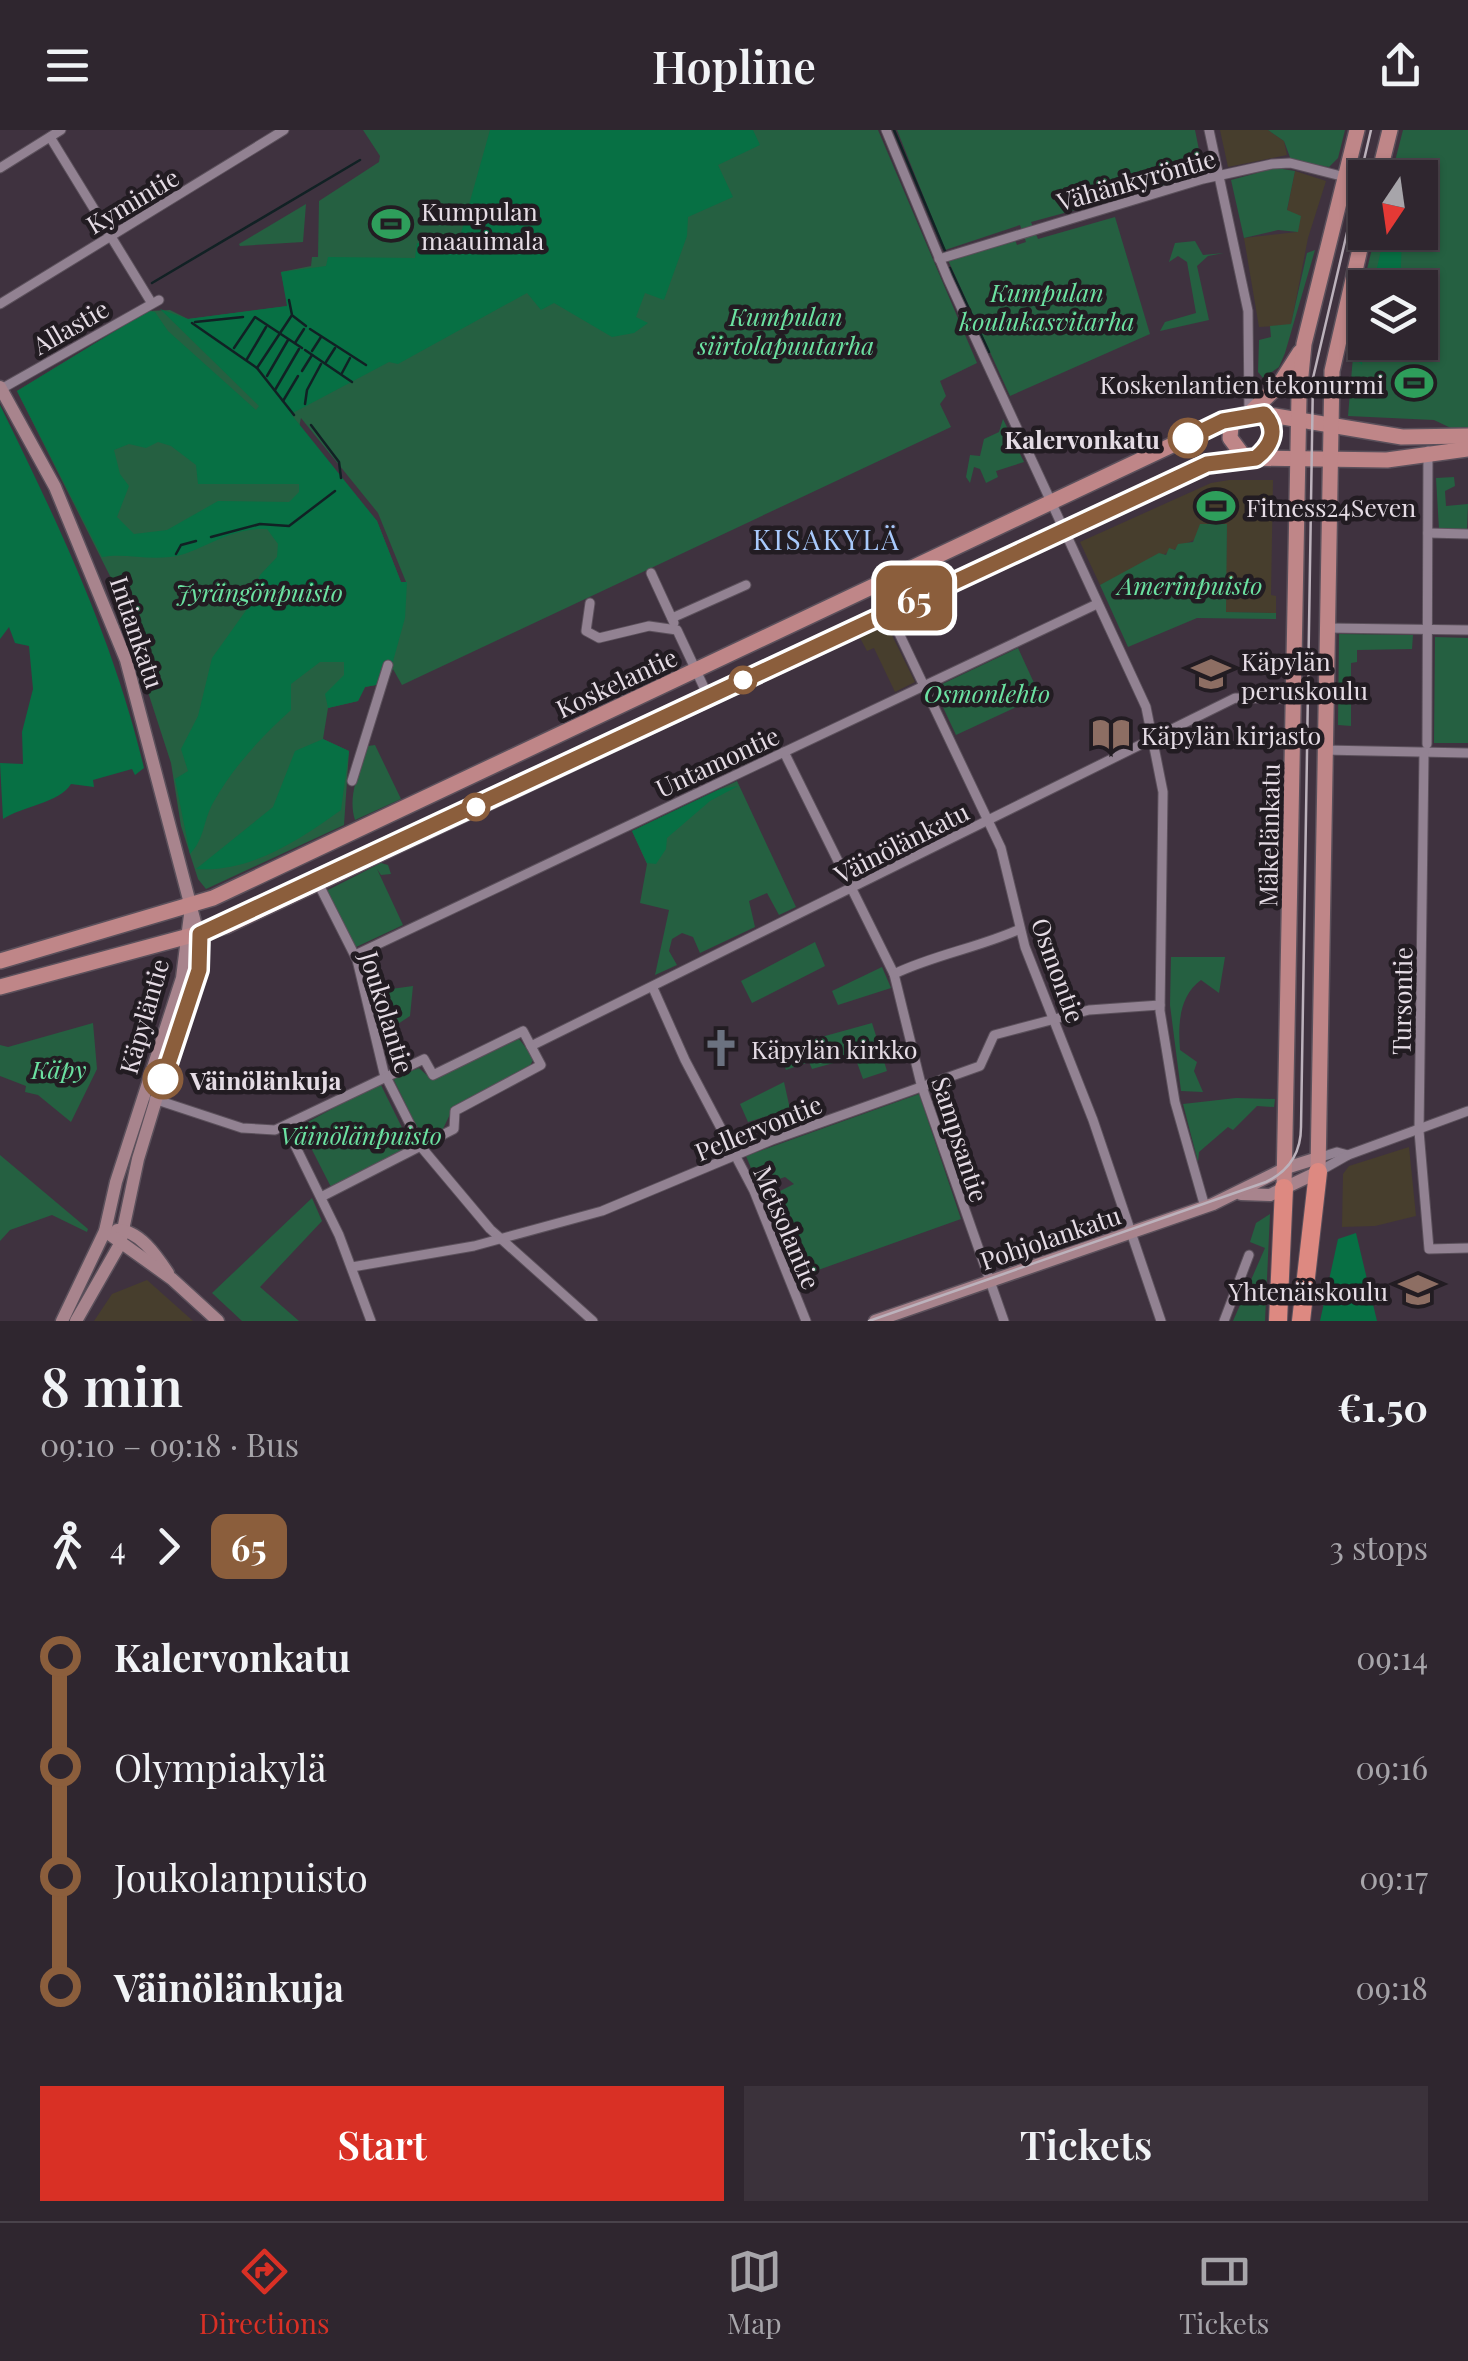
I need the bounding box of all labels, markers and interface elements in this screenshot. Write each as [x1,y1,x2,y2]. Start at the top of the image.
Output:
text: Hopline [652,35,816,95]
icon: menu [40,38,95,93]
icon: share [1373,38,1428,93]
street label: Vähänkyröntie [1052,141,1219,218]
street label: Kymintie [80,160,184,240]
north arrow [1348,160,1438,250]
map controls [1348,160,1438,360]
place label: Kumpulan maauimala [421,194,545,256]
sports icon: Kumpulan maauimala [370,203,412,245]
button: layers [1348,270,1438,360]
park label: Kumpulan koulukasvitarha [958,275,1135,337]
street label: Allastie [25,291,114,361]
park label: Kumpulan siirtolapuutarha [697,299,874,361]
sports icon: Koskenlantien tekonurmi [1393,362,1435,404]
place label: Koskenlantien tekonurmi [1100,367,1384,400]
marker: Kalervonkatu [1169,419,1207,457]
place label: Kalervonkatu [1004,422,1160,455]
sports icon: Fitness24Seven [1195,485,1237,527]
place label: Fitness24Seven [1246,490,1416,523]
district label: KISAKYLÄ [753,520,901,557]
line badge: 65 [869,566,959,630]
park label: Amerinpuisto [1114,568,1263,601]
street label: Intiankatu [103,572,173,692]
park label: Jyrängönpuisto [175,575,343,608]
text: 65 [896,575,932,622]
street label: Koskelantie [550,640,682,724]
place label: Käpylän peruskoulu [1241,644,1368,706]
school or university icon: Käpylän peruskoulu [1190,653,1232,695]
unlabelled marker [730,667,756,693]
park label: Osmonlehto [924,676,1050,709]
library icon: Käpylän kirjasto [1090,713,1132,755]
street label: Untamontie [650,718,784,804]
place label: Käpylän kirjasto [1141,718,1321,751]
street label: Mäkelänkatu [1250,763,1286,907]
unlabelled marker [463,794,489,820]
street label: Väinölänkatu [827,794,974,890]
street label: Osmontie [1025,913,1093,1027]
street label: Joukolantie [354,946,422,1077]
street label: Tursontie [1384,947,1418,1055]
street label: Käpyläntie [111,955,175,1077]
church icon: Käpylän kirkko [700,1027,742,1069]
place label: Käpylän kirkko [751,1032,918,1065]
park label: Käpy [30,1052,87,1085]
marker: Väinölänkuja [144,1060,182,1098]
place label: Väinölänkuja [189,1063,341,1096]
street label: Sampsantie [925,1072,997,1206]
street label: Pellervontie [690,1087,826,1167]
park label: Väinölänpuisto [280,1118,442,1151]
street label: Metsolantie [747,1160,829,1294]
street label: Pohjolankatu [975,1198,1125,1276]
school or university icon: Yhtenäiskoulu [1397,1269,1439,1311]
place label: Yhtenäiskoulu [1227,1274,1388,1307]
text: 8 min [40,1347,183,1421]
text: €1.50 [1337,1381,1428,1432]
text: 09:10 – 09:18 · Bus [40,1422,299,1465]
icon: walk [40,1519,95,1574]
icon: forward [141,1519,196,1574]
text: 65 [231,1523,267,1570]
text: 4 [110,1525,126,1568]
text: 3 stops [1330,1525,1428,1568]
text: Kalervonkatu [114,1631,351,1682]
text: 09:14 [1356,1635,1428,1678]
text: Olympiakylä [114,1741,327,1792]
text: 09:16 [1356,1745,1428,1788]
text: Joukolanpuisto [114,1851,368,1902]
text: 09:17 [1359,1855,1428,1898]
text: Väinölänkuja [114,1961,344,2012]
text: 09:18 [1356,1965,1428,2008]
button: Start [40,2086,724,2201]
button: Tickets [744,2086,1428,2201]
tab: Directions [199,2244,329,2341]
tab: Map [727,2244,782,2341]
tab: Tickets [1179,2244,1269,2341]

